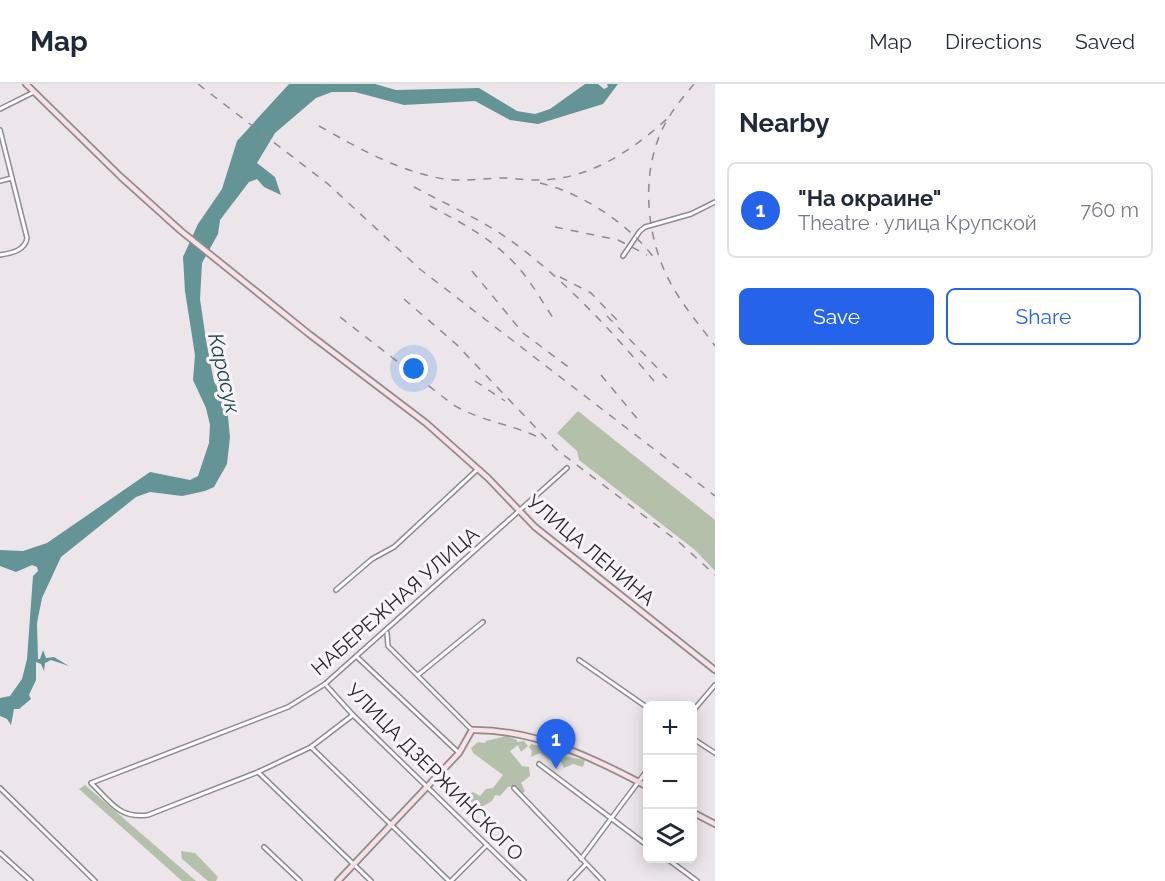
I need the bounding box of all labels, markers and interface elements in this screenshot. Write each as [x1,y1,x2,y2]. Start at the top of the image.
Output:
text: Map [30,25,88,58]
text: Map [869,29,912,54]
text: Directions [945,29,1042,54]
text: Saved [1075,29,1135,54]
text: Nearby [739,108,829,138]
text: "На окраине" [798,185,942,211]
text: 1 [756,198,765,222]
text: 760 m [1081,198,1139,222]
text: Theatre · улица Крупской [798,211,1037,235]
button: Save [739,288,934,345]
button: Share [946,288,1141,345]
water label: Карасук [203,330,246,416]
your location [399,354,428,383]
street label: УЛИЦА ЛЕНИНА [522,489,660,611]
street label: НАБЕРЕЖНАЯ УЛИЦА [306,521,484,680]
street label: УЛИЦА ДЗЕРЖИНСКОГО [341,678,529,866]
map controls [643,701,697,863]
button: + [643,701,697,755]
pin: 1 [536,720,576,769]
button: − [643,755,697,809]
button: layers [643,809,697,863]

